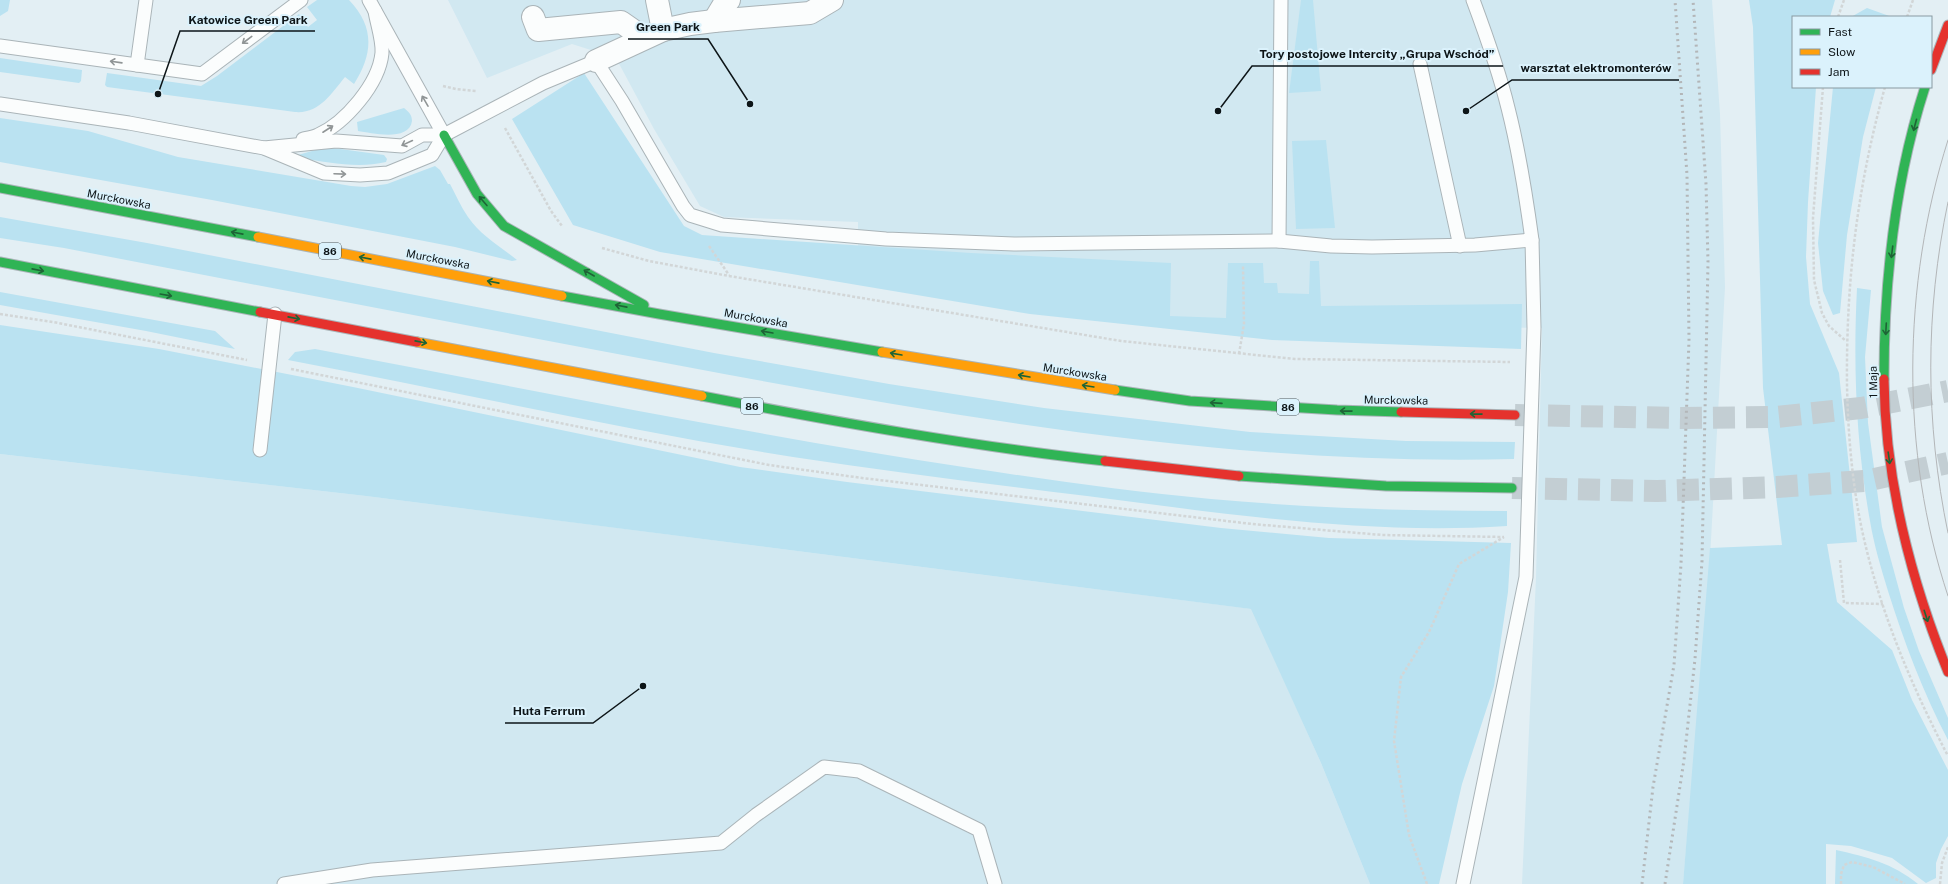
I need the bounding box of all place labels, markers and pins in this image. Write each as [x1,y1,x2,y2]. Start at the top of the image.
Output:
callout: Katowice Green Park [180,7,315,31]
callout: Green Park [628,15,708,39]
callout: Tory postojowe Intercity „Grupa Wschód” [1252,42,1503,66]
callout: warsztat elektromonterów [1512,56,1679,80]
callout: Huta Ferrum [505,699,593,723]

